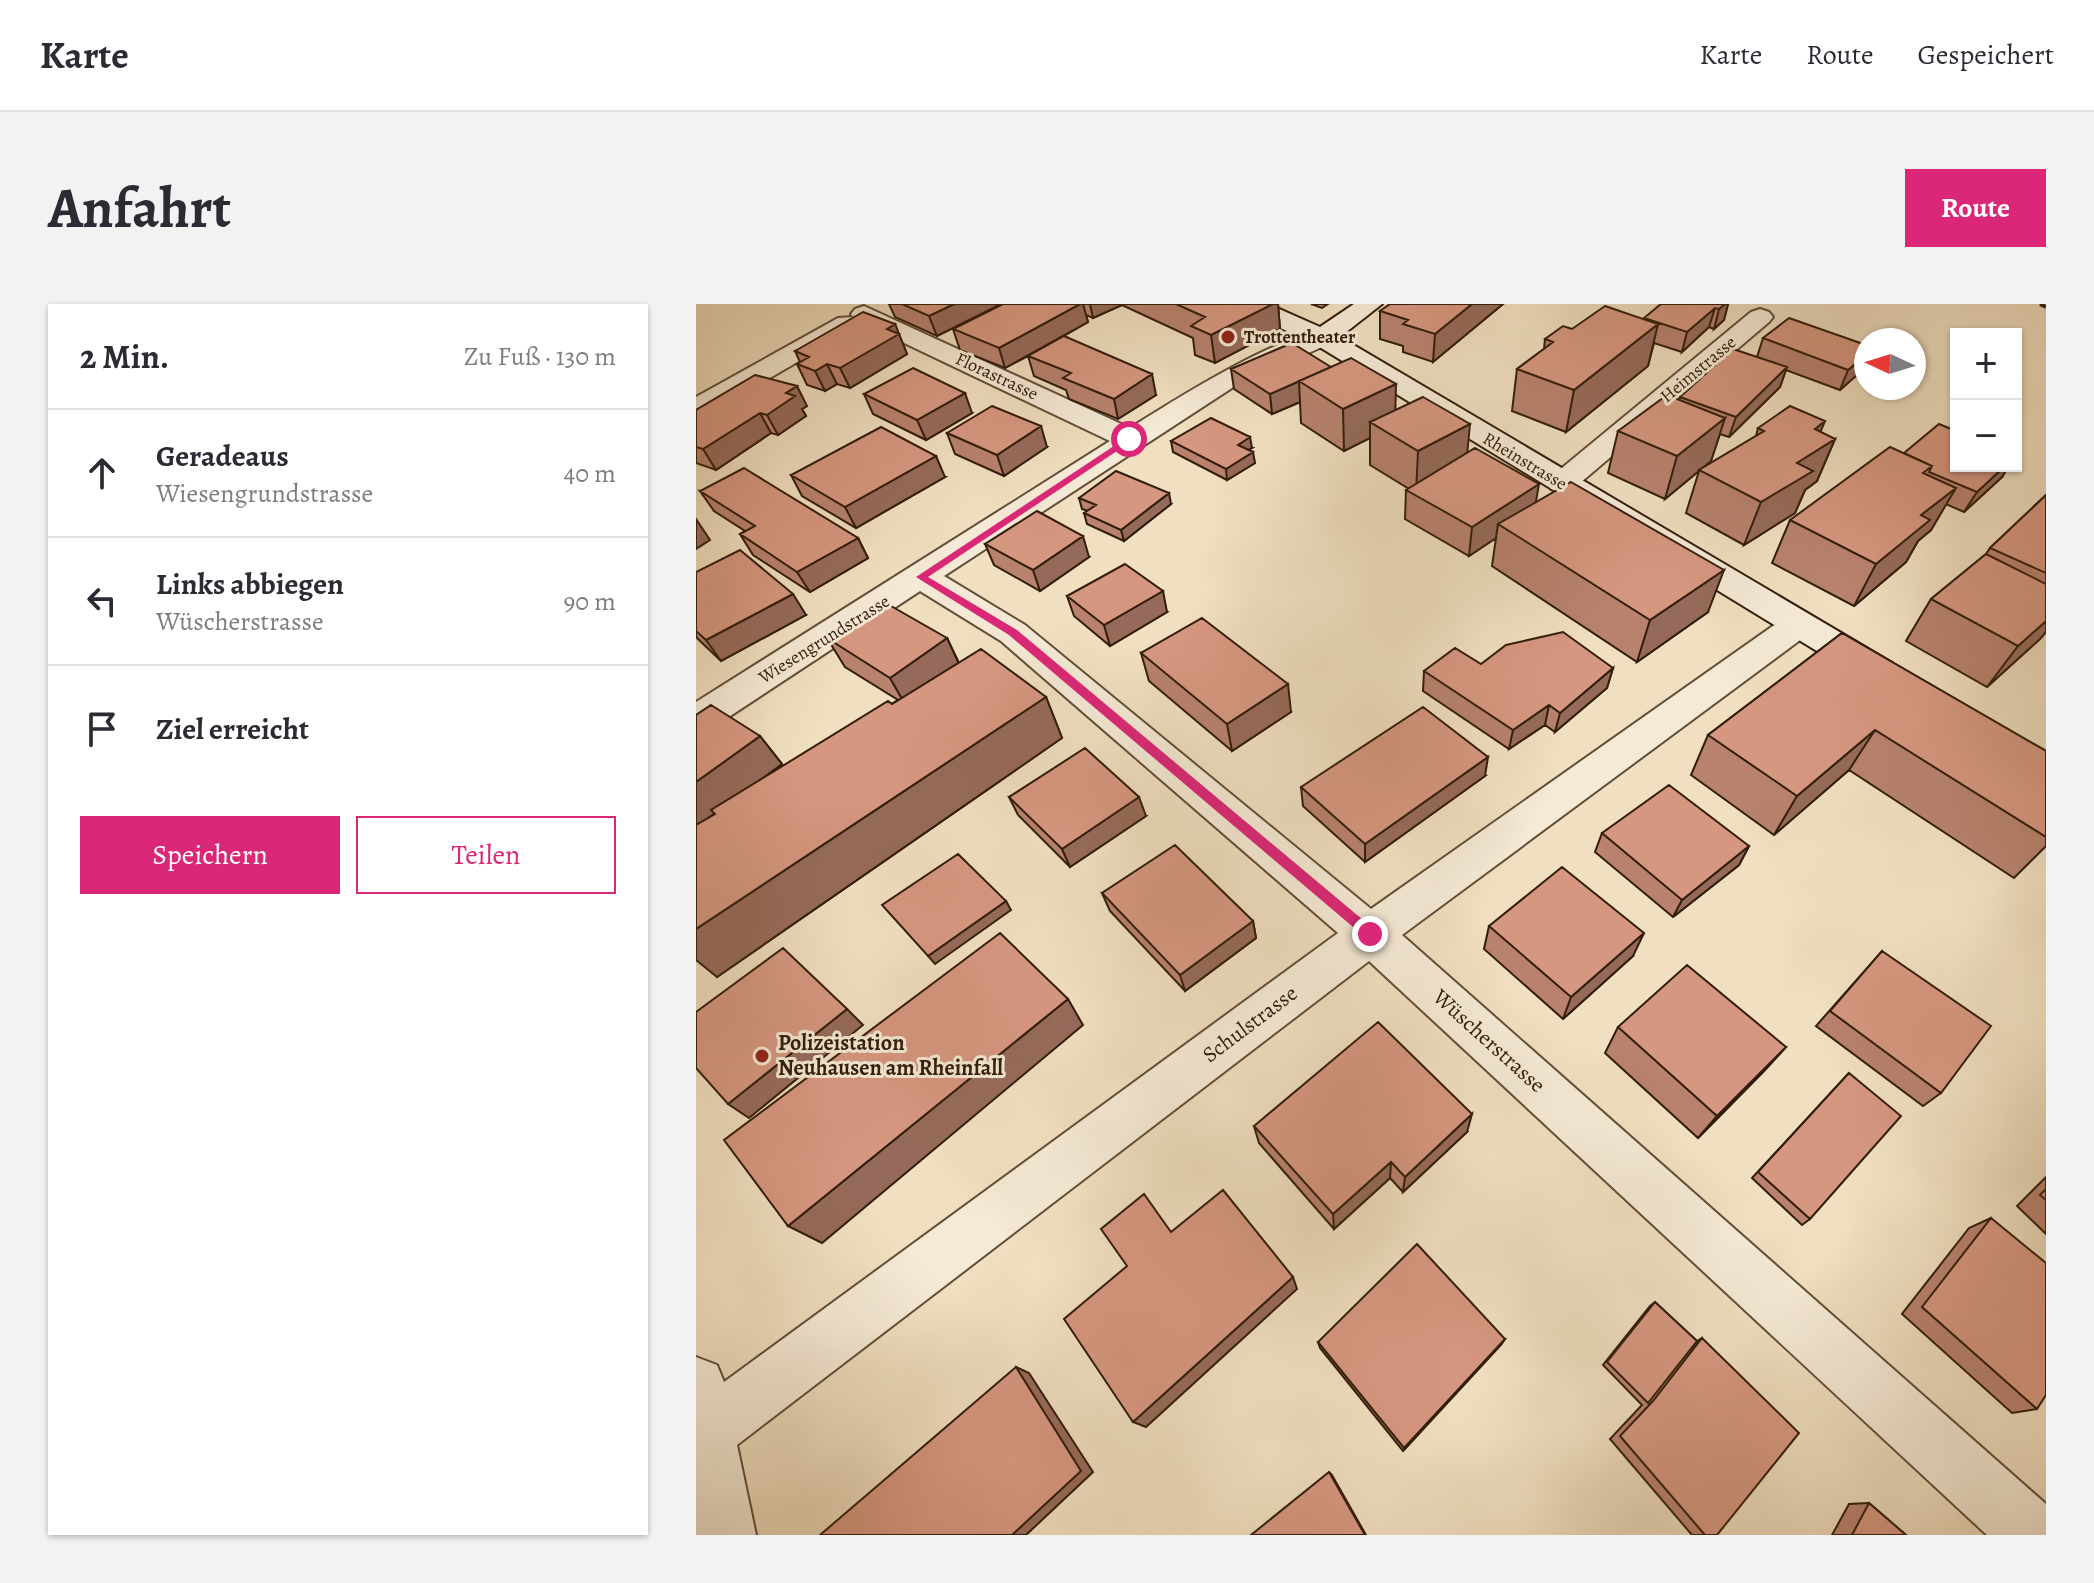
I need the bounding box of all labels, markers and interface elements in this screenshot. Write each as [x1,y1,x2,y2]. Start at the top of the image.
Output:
text: Karte [40,29,129,81]
text: Karte [1699,36,1762,74]
text: Route [1806,36,1874,74]
text: Gespeichert [1918,36,2054,74]
button: Route [1905,169,2046,247]
text: Anfahrt [48,170,231,246]
place label: Trottentheater [1244,325,1356,349]
marker: Trottentheater [1219,328,1237,346]
north arrow [1854,328,1926,400]
map controls [1950,328,2022,472]
button: + [1950,328,2022,400]
street label: Heimstrasse [1655,330,1741,408]
text: 2 Min. [80,333,169,380]
text: Zu Fuß · 130 m [464,339,616,374]
street label: Florastrasse [952,346,1042,406]
button: − [1950,400,2022,472]
route start [1111,421,1147,457]
street label: Rheinstrasse [1478,426,1572,496]
text: Geradeaus [156,436,289,476]
icon: ahead [80,451,124,495]
text: 40 m [564,456,616,491]
text: Wiesengrundstrasse [156,476,373,511]
text: Links abbiegen [156,564,344,604]
icon: left [80,579,124,623]
text: 90 m [564,584,616,619]
street label: Wiesengrundstrasse [753,589,894,690]
text: Wüscherstrasse [156,604,324,639]
icon: arrive [80,707,124,751]
text: Ziel erreicht [156,709,309,749]
button: Speichern [80,816,340,894]
button: Teilen [356,816,616,894]
route end [1352,916,1388,952]
street label: Schulstrasse [1196,978,1304,1070]
street label: Wüscherstrasse [1426,982,1552,1100]
place label: Polizeistation Neuhausen am Rheinfall [778,1028,1003,1083]
marker: Polizeistation Neuhausen am Rheinfall [753,1047,771,1065]

